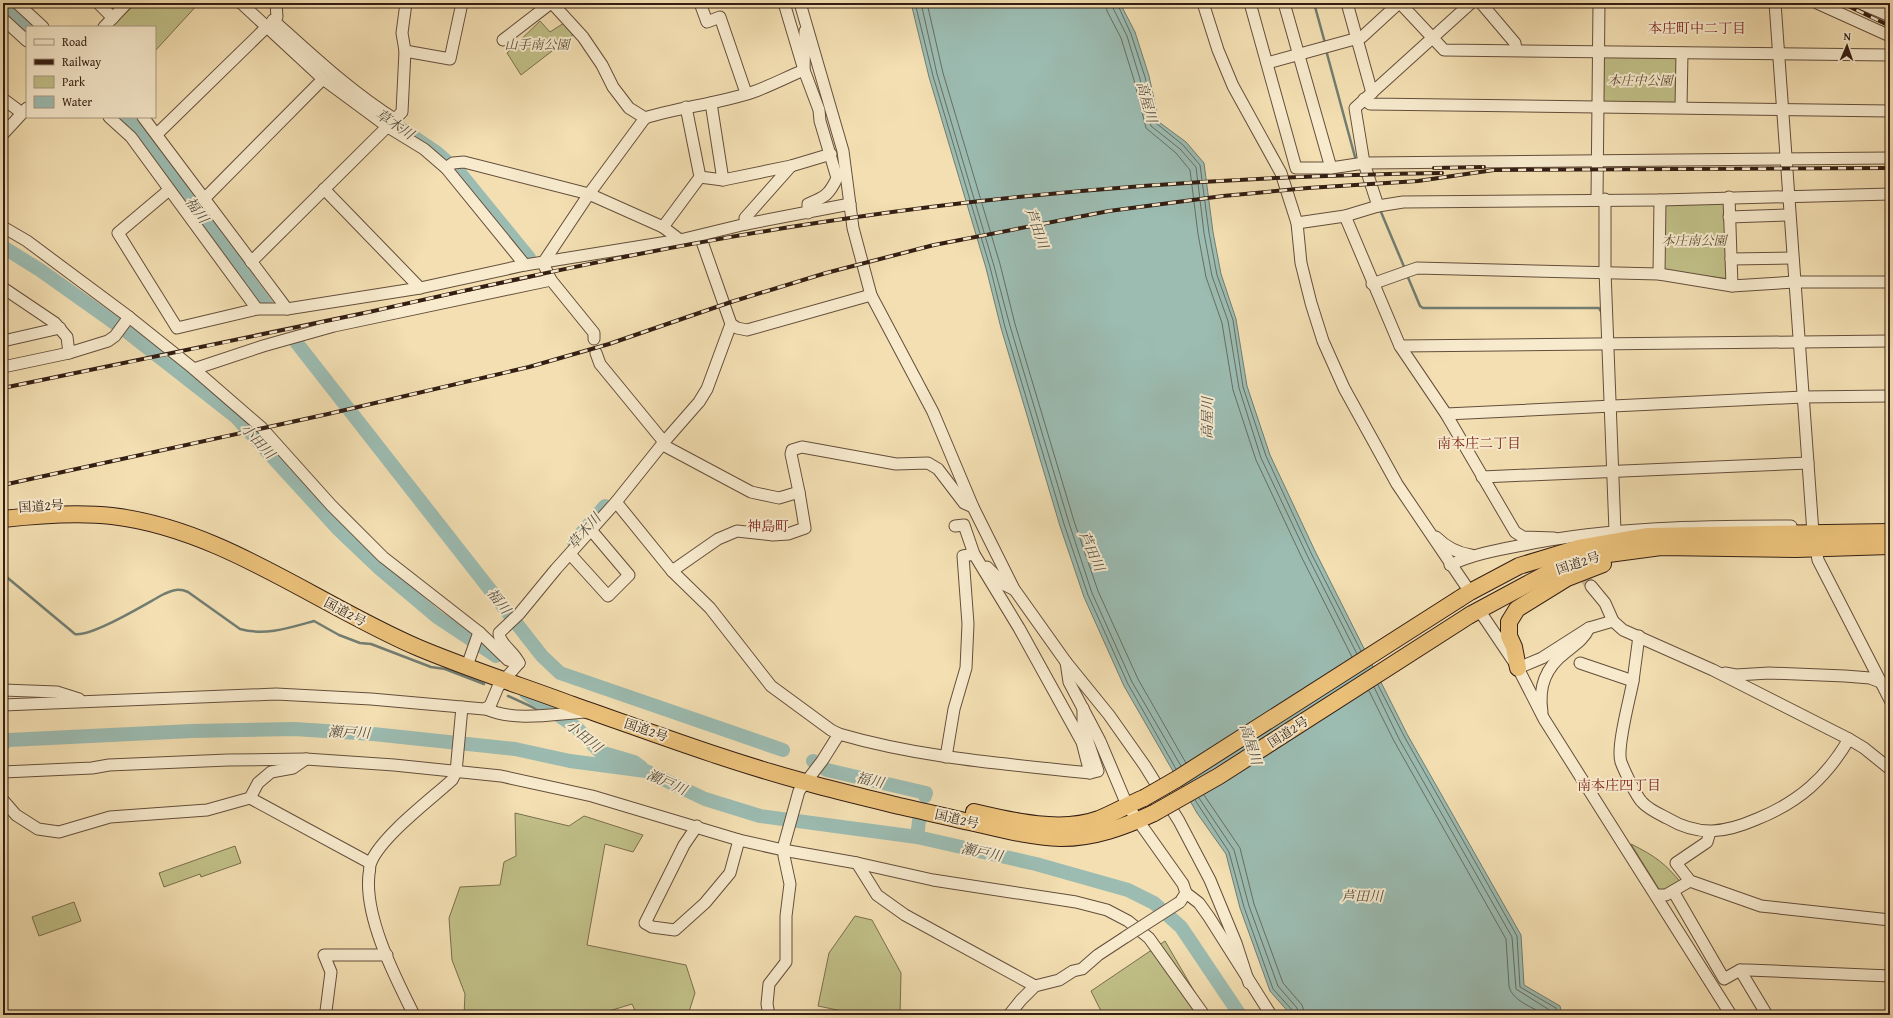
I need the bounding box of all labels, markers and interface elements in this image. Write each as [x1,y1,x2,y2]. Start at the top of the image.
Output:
district label: 本庄町中二丁目 [1648,18,1746,38]
legend [26,26,156,118]
north arrow [1827,26,1867,66]
text: N [1843,28,1852,44]
text: Road [62,33,88,50]
park label: 山手南公園 [504,35,571,54]
text: Railway [62,53,101,70]
park label: 本庄中公園 [1607,71,1674,90]
text: Park [62,73,86,90]
water label: 高屋川 [1132,79,1163,127]
text: Water [62,93,92,110]
water label: 草木川 [372,104,420,145]
water label: 福川 [181,193,214,229]
water label: 芦田川 [1020,205,1054,253]
park label: 本庄南公園 [1661,231,1728,250]
water label: 高屋川 [1197,395,1217,439]
water label: 小田川 [236,419,281,465]
district label: 南本庄二丁目 [1437,433,1521,453]
street label: 国道2号 [18,495,64,517]
water label: 草木川 [563,507,607,553]
district label: 神島町 [747,516,789,536]
water label: 芦田川 [1074,528,1110,576]
street label: 国道2号 [1554,547,1602,579]
water label: 福川 [483,584,517,620]
street label: 国道2号 [321,593,369,631]
street label: 国道2号 [1264,712,1312,752]
street label: 国道2号 [622,714,670,746]
water label: 小田川 [561,715,608,758]
water label: 瀬戸川 [328,721,372,743]
water label: 高屋川 [1235,721,1267,769]
water label: 瀬戸川 [644,764,692,800]
water label: 福川 [854,767,888,793]
district label: 南本庄四丁目 [1577,775,1661,795]
street label: 国道2号 [933,805,981,833]
water label: 瀬戸川 [959,838,1007,867]
water label: 芦田川 [1341,886,1385,906]

